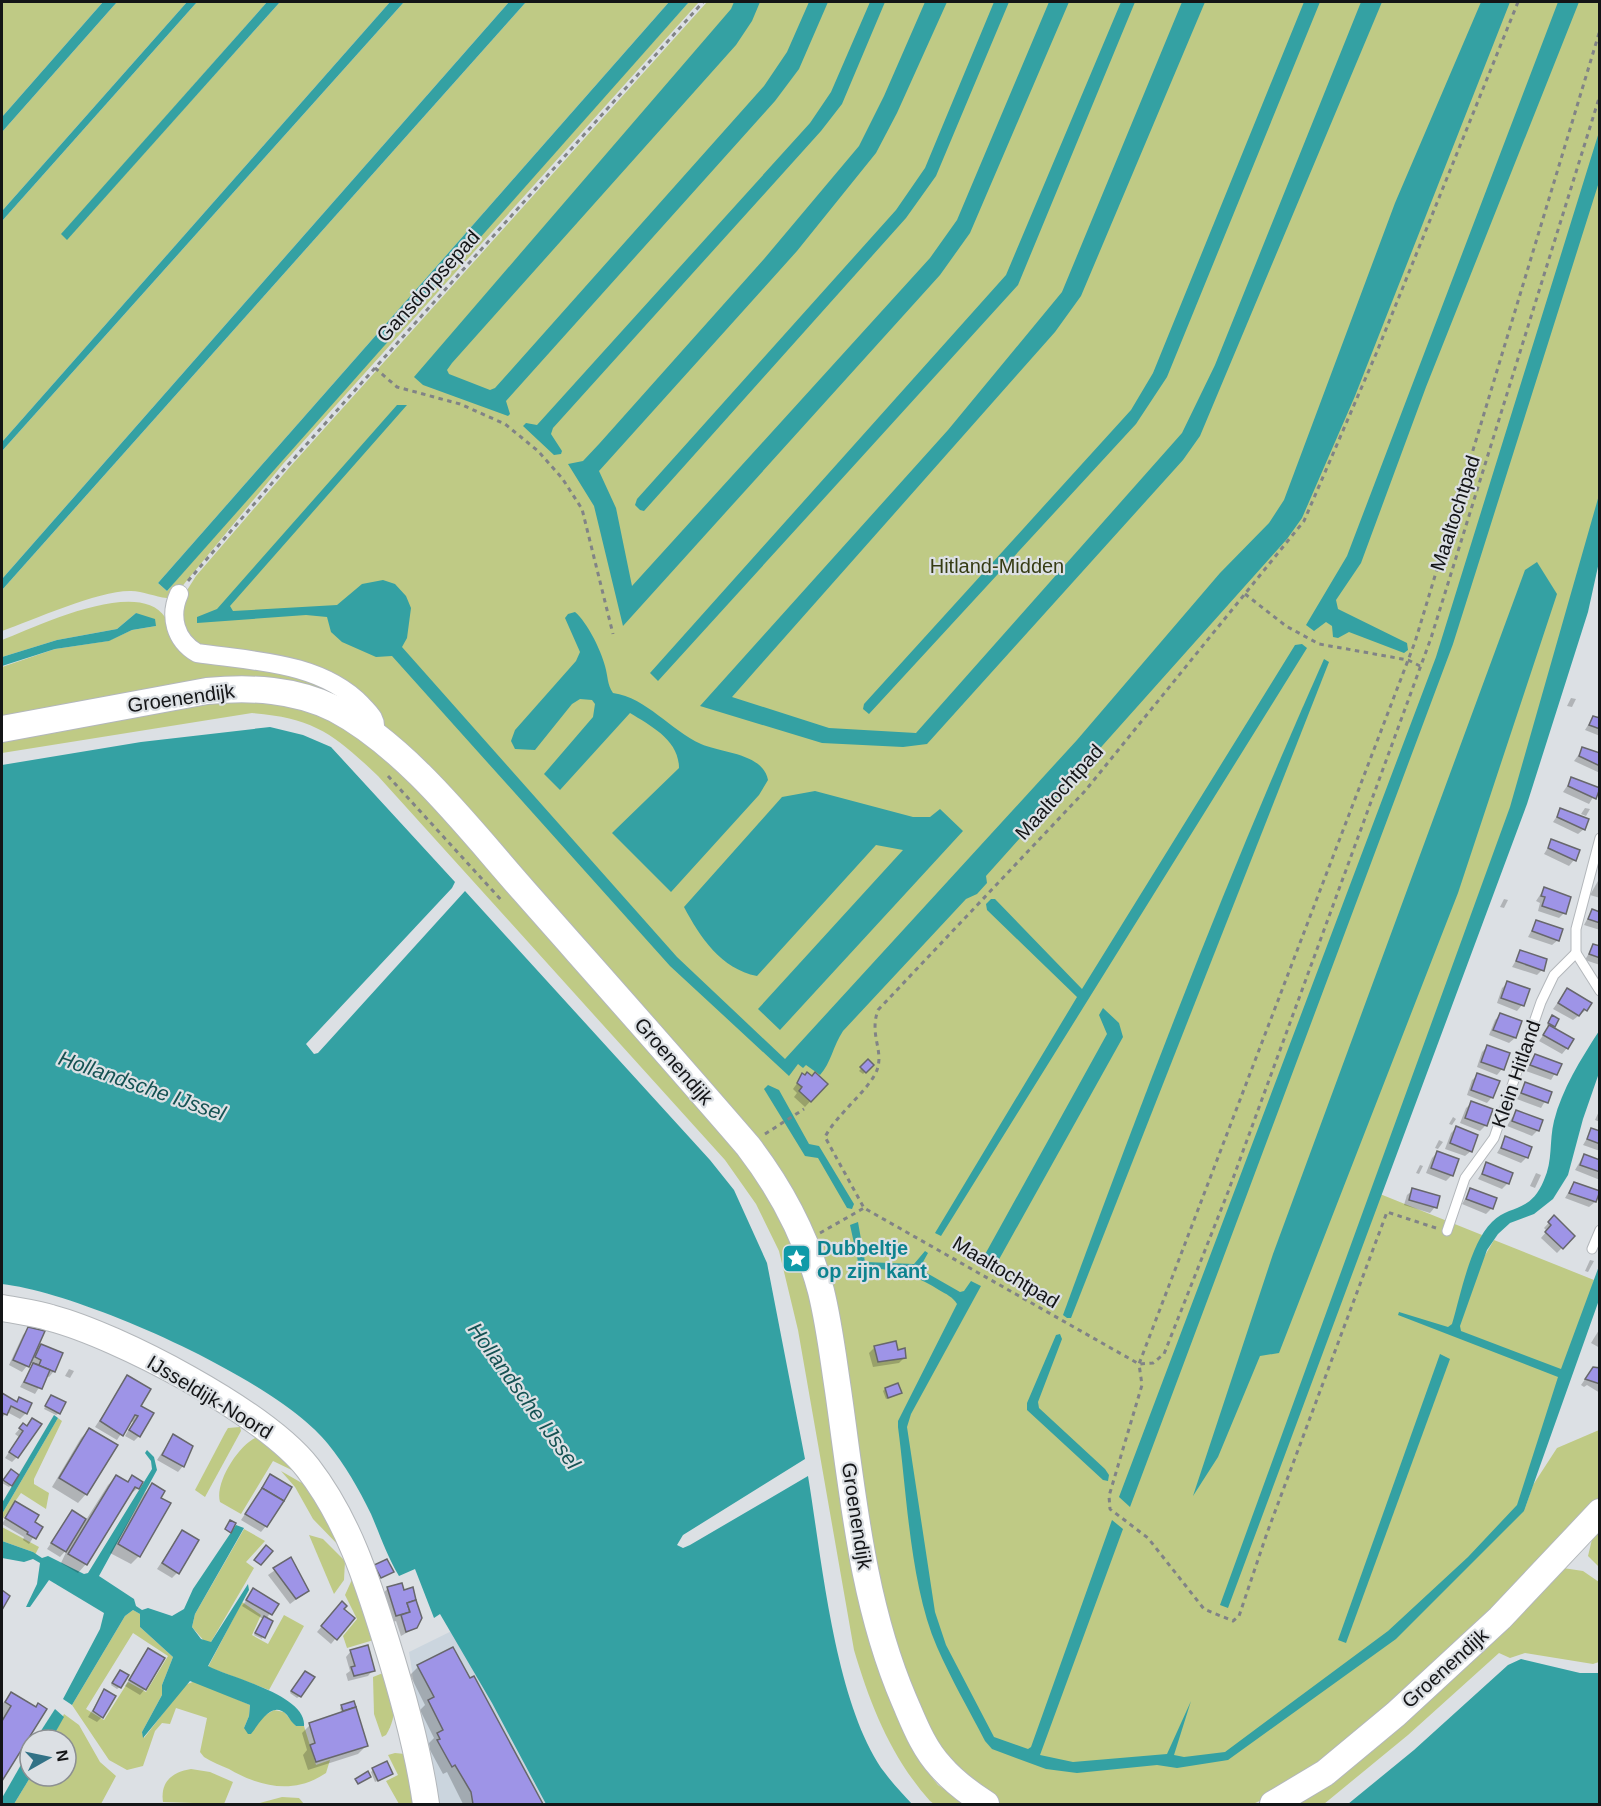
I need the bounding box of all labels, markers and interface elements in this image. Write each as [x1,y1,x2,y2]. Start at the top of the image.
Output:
street label: Gansdorpsepad [372,226,484,346]
street label: Maaltochtpad [1426,453,1484,573]
park label: Hitland-Midden [930,555,1064,577]
street label: Groenendijk [126,679,237,716]
street label: Maaltochtpad [1011,740,1107,844]
street label: Groenendijk [630,1013,718,1110]
street label: Klein Hitland [1487,1017,1545,1131]
water label: Hollandsche IJssel [56,1046,230,1125]
street label: Maaltochtpad [949,1232,1063,1312]
place label: Dubbeltje op zijn kant [817,1237,927,1282]
place icon: Dubbeltje op zijn kant [780,1243,812,1275]
water label: Hollandsche IJssel [464,1318,586,1474]
street label: IJsseldijk-Noord [143,1351,277,1443]
street label: Groenendijk [838,1461,876,1572]
street label: Groenendijk [1398,1623,1493,1712]
north arrow [18,1728,78,1788]
text: N [53,1749,72,1763]

